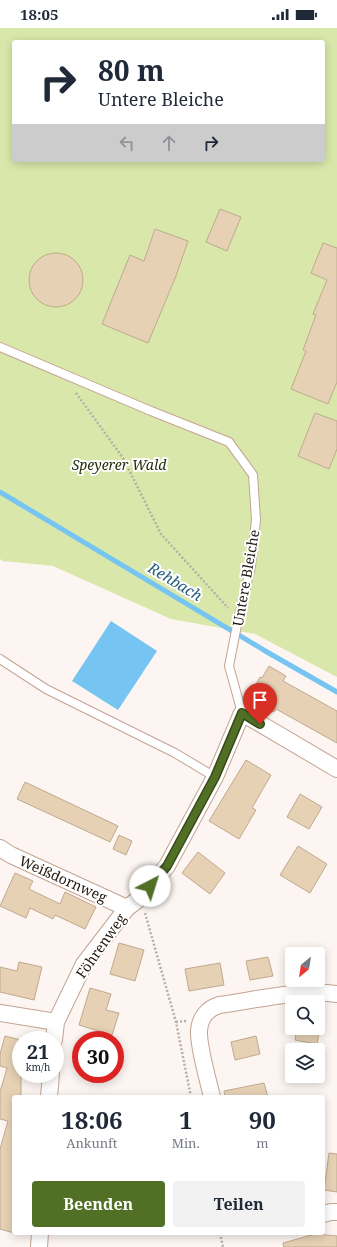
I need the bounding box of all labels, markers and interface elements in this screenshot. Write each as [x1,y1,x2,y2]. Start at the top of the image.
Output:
text: 18:05 [20,4,58,24]
text: 80 m [98,51,165,89]
icon: right [32,56,84,108]
text: Untere Bleiche [98,87,224,111]
icon: left [116,132,138,154]
icon: ahead [158,132,180,154]
icon: right [200,132,222,154]
park label: Speyerer Wald [72,455,167,474]
street label: Untere Bleiche [228,528,263,628]
water label: Rehbach [144,557,206,605]
pin [243,683,277,724]
icon: arrive [249,689,271,711]
street label: Weißdornweg [16,851,111,907]
position arrow [129,865,171,907]
street label: Föhrenweg [71,909,130,982]
north arrow [285,947,325,987]
map controls [285,947,325,1083]
button: search [285,995,325,1035]
speed limit sign: 30 [72,1031,124,1083]
text: 21 [27,1038,49,1065]
button: layers [285,1043,325,1083]
text: km/h [26,1060,50,1074]
text: 18:06 [61,1103,123,1136]
text: 1 [179,1103,192,1136]
text: 90 [249,1103,276,1136]
text: Ankunft [66,1134,117,1152]
text: Min. [172,1134,200,1152]
text: m [256,1134,268,1152]
button: Beenden [32,1181,165,1227]
button: Teilen [173,1181,305,1227]

